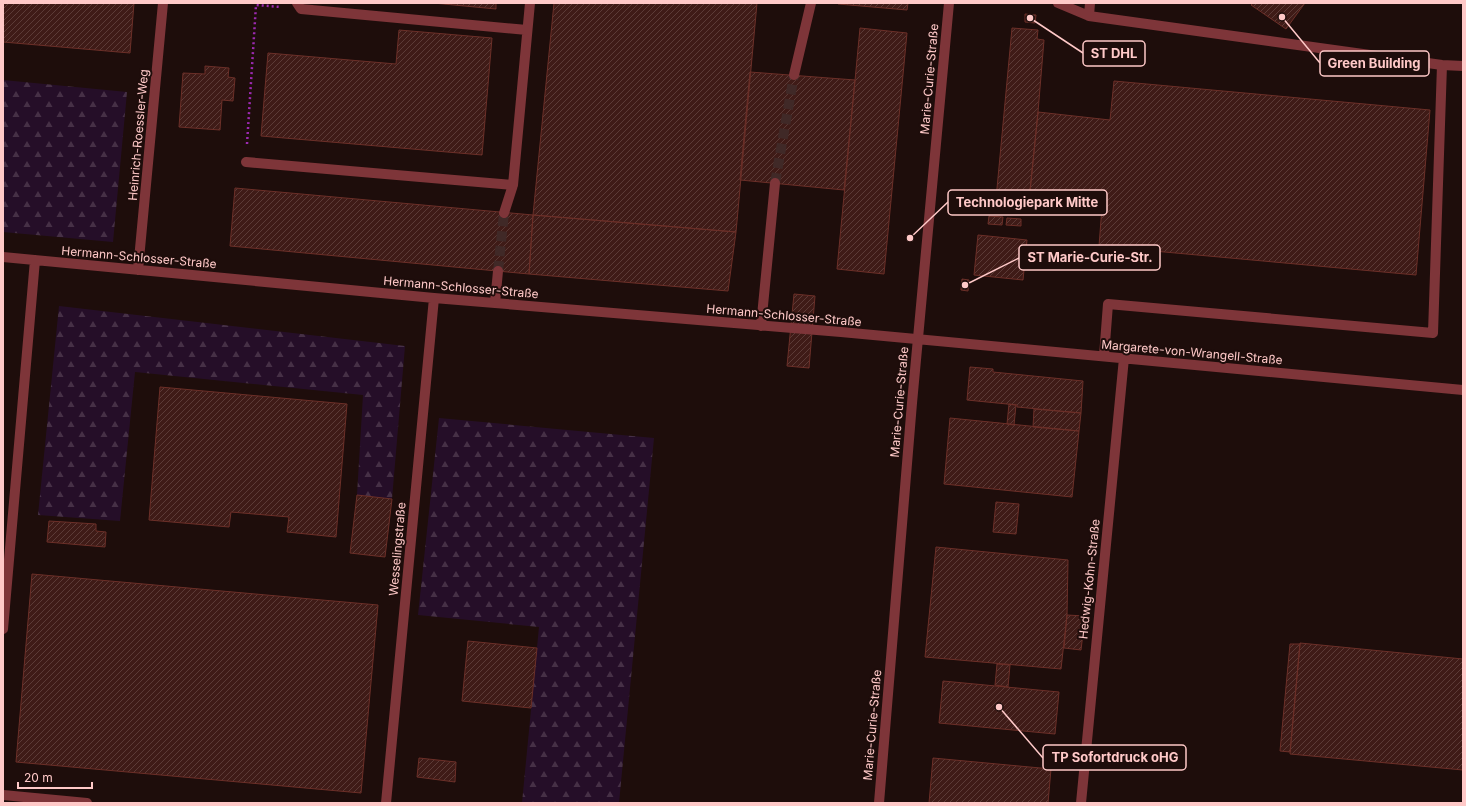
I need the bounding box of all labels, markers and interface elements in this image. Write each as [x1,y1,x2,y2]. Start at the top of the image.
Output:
street label: Marie-Curie-Straße [917,23,941,135]
callout: ST DHL [1083,41,1145,66]
text: ST DHL [1091,45,1137,61]
callout: Green Building [1320,51,1429,76]
text: Green Building [1327,55,1421,71]
street label: Heinrich-Roessler-Weg [125,69,151,201]
callout: Technologiepark Mitte [948,190,1107,215]
text: Technologiepark Mitte [956,194,1098,210]
street label: Hermann-Schlosser-Straße [61,243,217,271]
callout: ST Marie-Curie-Str. [1019,245,1160,270]
text: ST Marie-Curie-Str. [1027,249,1153,265]
street label: Hermann-Schlosser-Straße [383,273,539,301]
street label: Hermann-Schlosser-Straße [706,301,862,329]
street label: Margarete-von-Wrangell-Straße [1101,337,1283,367]
street label: Marie-Curie-Straße [887,346,911,458]
street label: Wesselingstraße [385,502,409,596]
street label: Hedwig-Kohn-Straße [1075,518,1103,640]
street label: Marie-Curie-Straße [860,669,884,781]
callout: TP Sofortdruck oHG [1043,745,1186,770]
text: TP Sofortdruck oHG [1051,749,1179,765]
scale bar [18,764,92,790]
text: 20 m [24,770,53,785]

